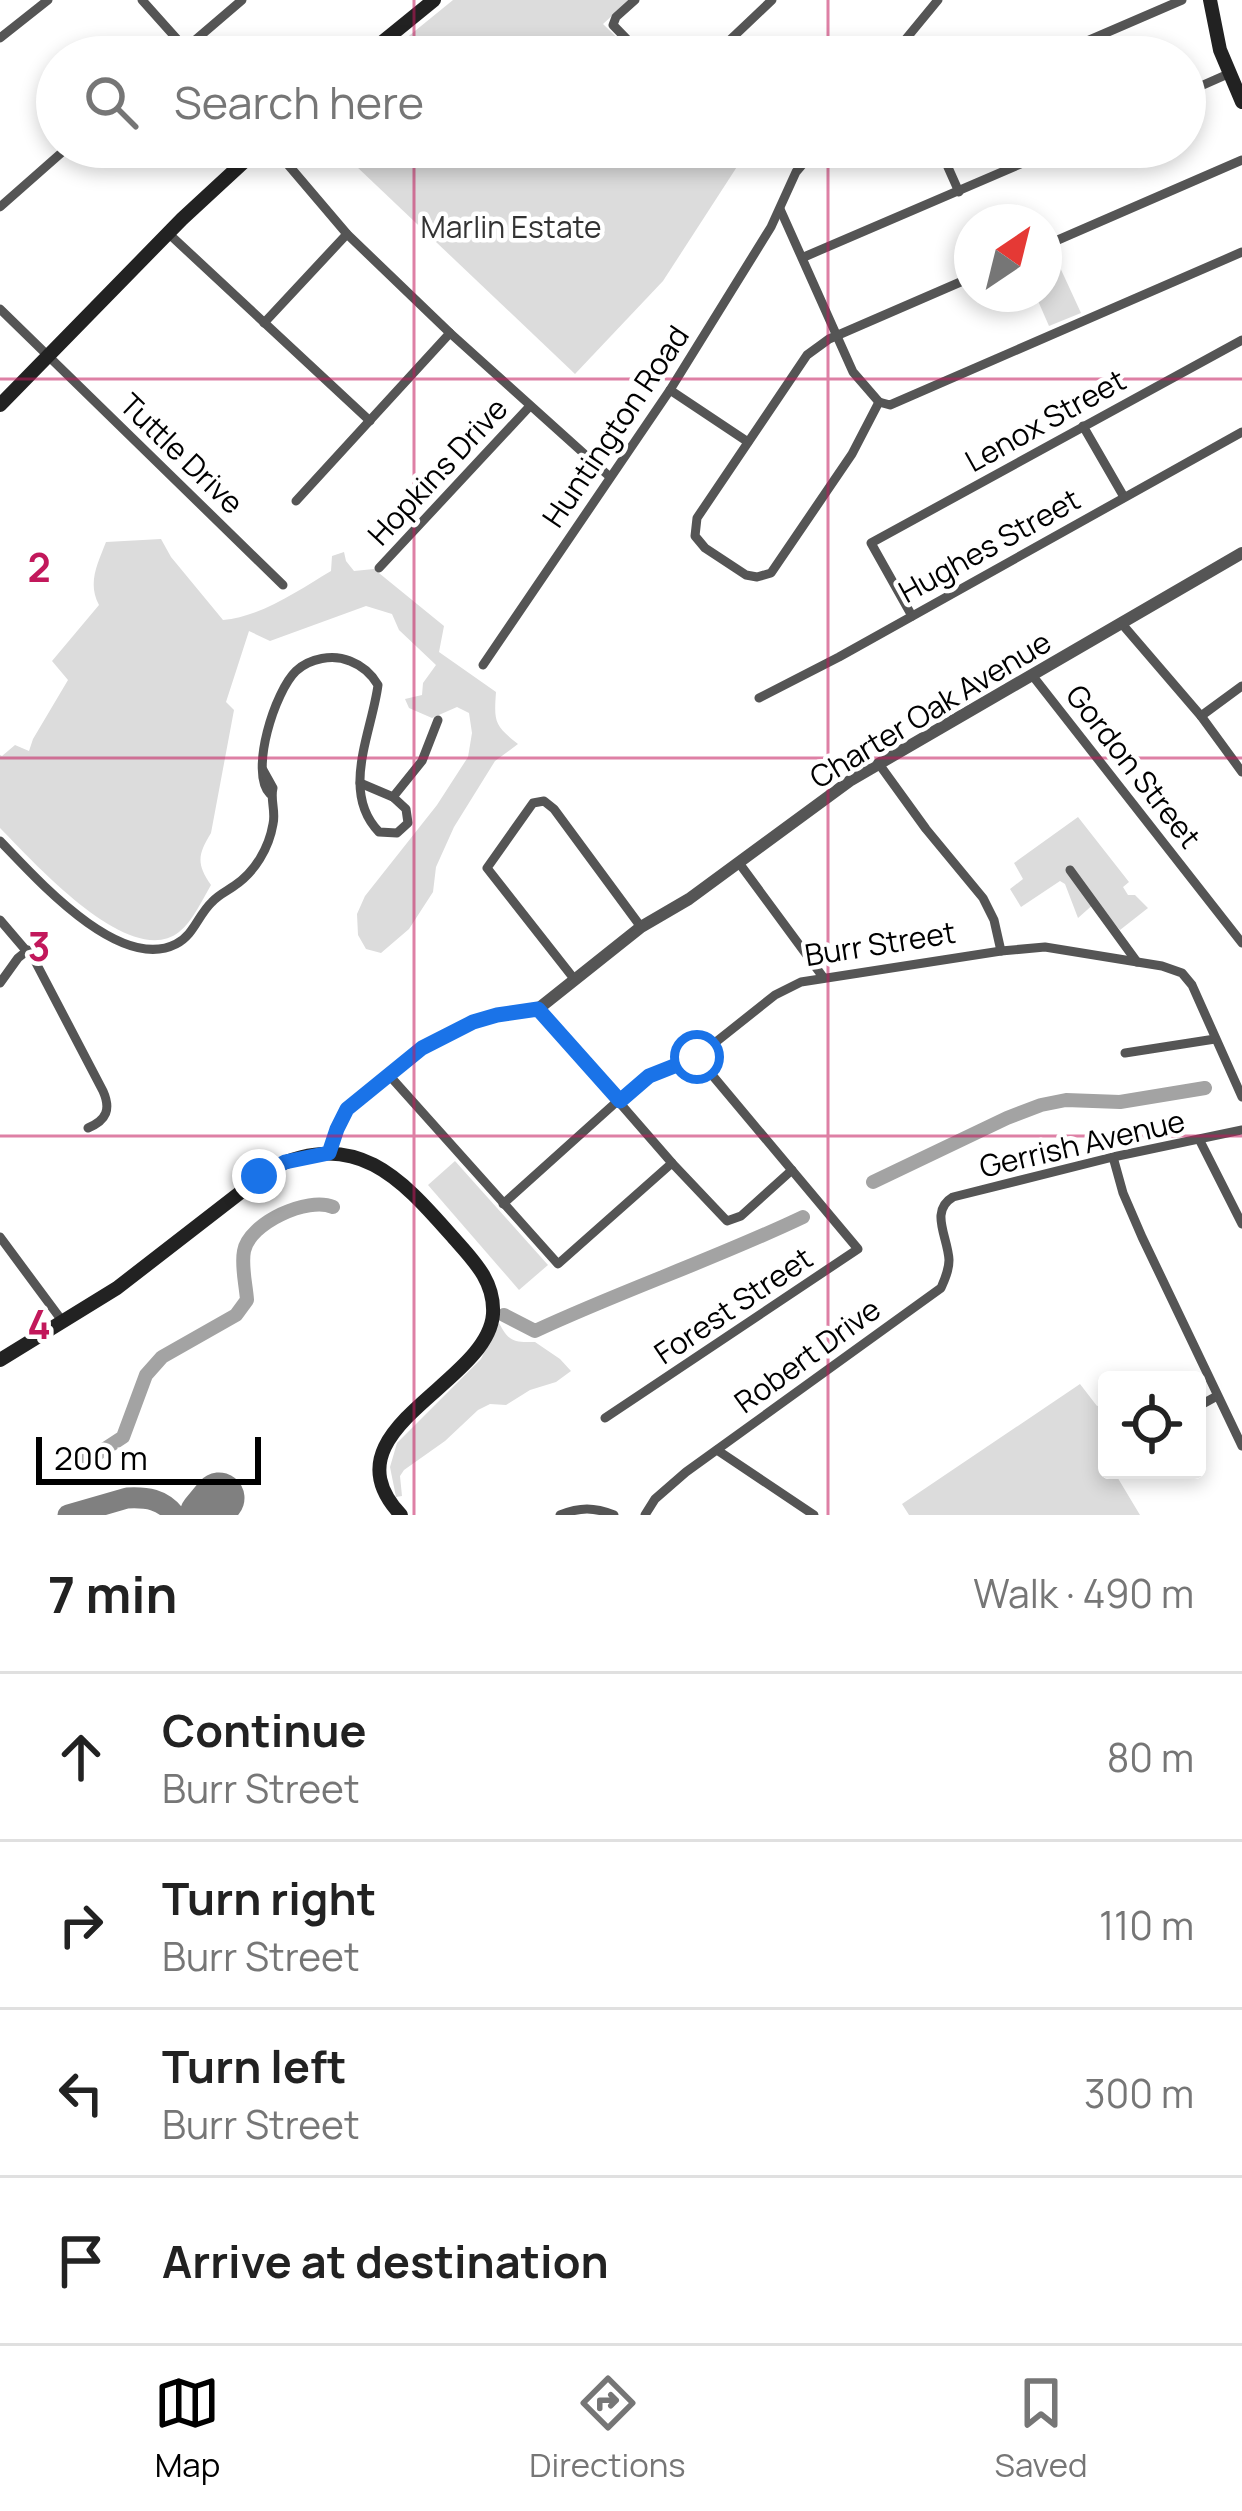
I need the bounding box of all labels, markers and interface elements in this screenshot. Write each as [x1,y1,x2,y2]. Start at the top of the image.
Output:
search box [36,36,1206,168]
icon: search [78,69,144,135]
text: Search here [174,71,424,133]
north arrow [954,204,1062,312]
park label: Marlin Estate [420,206,602,247]
street label: Huntington Road [532,317,698,535]
street label: Lenox Street [957,359,1133,481]
street label: Tuttle Drive [111,384,253,522]
street label: Hopkins Drive [358,388,516,554]
street label: Hughes Street [891,478,1087,612]
text: 2 [27,540,51,594]
street label: Charter Oak Avenue [802,621,1058,797]
street label: Gordon Street [1057,676,1211,856]
street label: Burr Street [802,911,958,975]
text: 3 [28,919,50,973]
route start [670,1030,724,1084]
street label: Gerrish Avenue [975,1099,1189,1187]
route end [232,1149,286,1203]
street label: Forest Street [646,1237,820,1373]
street label: Robert Drive [726,1288,888,1422]
text: 4 [27,1297,51,1351]
map controls [1098,1371,1206,1479]
button: locate [1098,1371,1206,1479]
scale bar [36,1431,261,1484]
text: 200 m [54,1435,148,1480]
text: 7 min [48,1559,177,1628]
text: Walk · 490 m [973,1566,1194,1620]
text: Continue [162,1699,367,1761]
icon: ahead [48,1724,114,1790]
text: 80 m [1107,1730,1194,1784]
text: Burr Street [162,1761,360,1815]
text: Turn right [162,1867,376,1929]
icon: right [48,1892,114,1958]
text: 110 m [1099,1898,1194,1952]
text: Burr Street [162,1929,360,1983]
text: Turn left [162,2035,347,2097]
icon: left [48,2060,114,2126]
text: 300 m [1084,2066,1194,2120]
text: Burr Street [162,2097,360,2151]
icon: arrive [48,2228,114,2294]
text: Arrive at destination [162,2230,609,2292]
tab: Map [154,2370,220,2487]
tab: Directions [529,2370,686,2487]
tab: Saved [995,2370,1088,2487]

